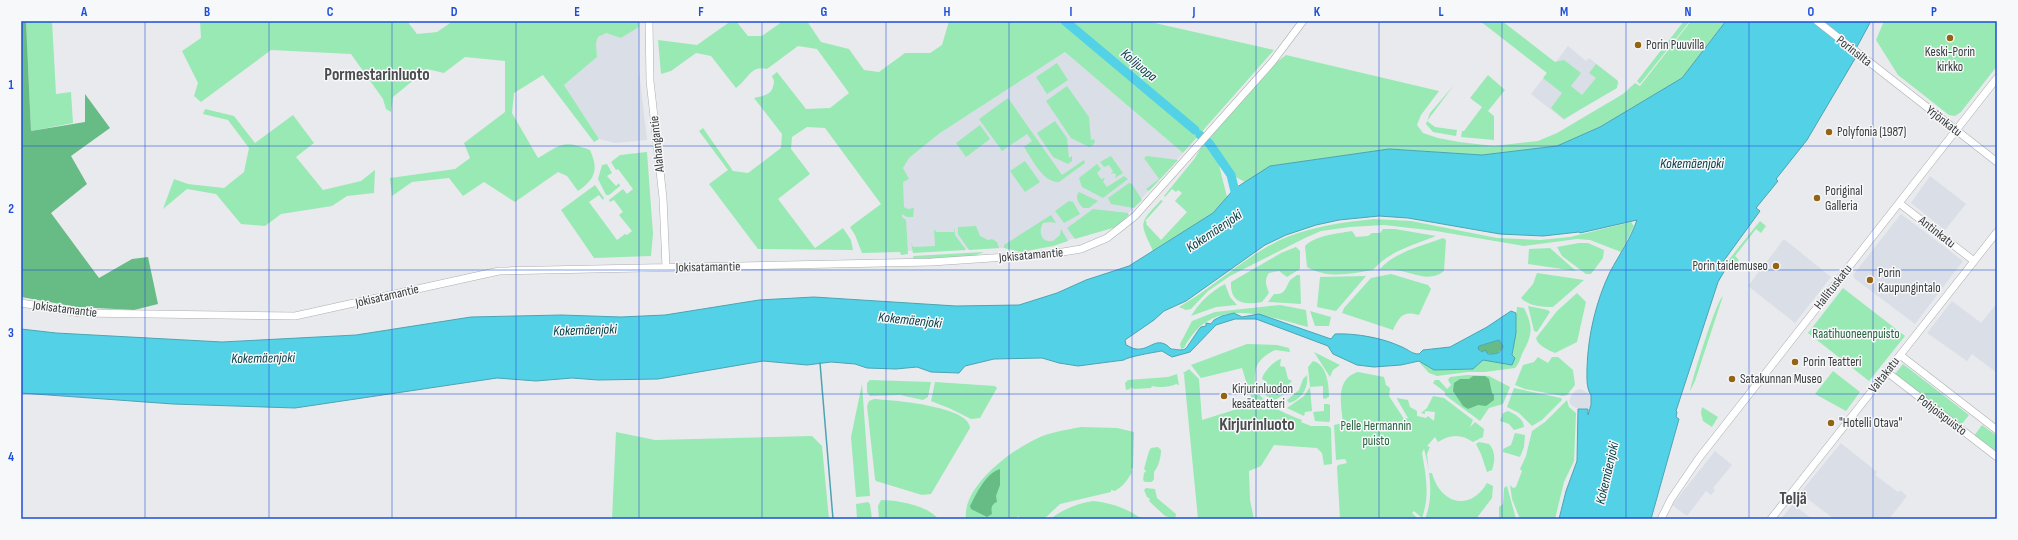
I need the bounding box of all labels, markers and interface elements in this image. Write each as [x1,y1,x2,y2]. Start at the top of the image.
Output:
text: A [80,4,88,20]
text: B [204,4,210,20]
text: C [327,4,334,20]
text: D [451,4,458,20]
text: E [574,4,580,20]
text: F [698,4,704,20]
text: G [821,4,828,20]
text: H [944,4,951,20]
text: I [1070,4,1073,20]
text: J [1192,4,1196,20]
text: K [1314,4,1321,20]
text: L [1438,4,1444,20]
text: M [1560,4,1568,20]
text: N [1685,4,1692,20]
text: O [1808,4,1815,20]
text: P [1931,4,1937,20]
street label: Porinsilta [1833,32,1875,70]
marker: Keski-Porin kirkko [1945,33,1955,43]
place label: Porin Puuvilla [1646,37,1704,53]
marker: Porin Puuvilla [1633,40,1643,50]
place label: Keski-Porin kirkko [1925,44,1975,75]
water label: Kolijuopa [1117,45,1161,85]
district label: Pormestarinluoto [324,65,430,85]
text: 1 [8,77,14,93]
street label: Yrjönkatu [1923,102,1965,140]
street label: Alahangantie [646,115,668,174]
place label: Polyfonia (1987) [1837,124,1907,140]
marker: Polyfonia (1987) [1824,127,1834,137]
water label: Kokemäenjoki [1660,155,1724,172]
place label: Poriginal Galleria [1825,183,1863,214]
marker: Poriginal Galleria [1812,193,1822,203]
text: 2 [8,201,14,217]
water label: Kokemäenjoki [1183,206,1246,256]
street label: Antinkatu [1914,212,1959,251]
street label: Jokisatamantie [997,244,1064,266]
street label: Jokisatamantie [675,258,740,276]
place label: Porin taidemuseo [1692,258,1768,274]
marker: Porin taidemuseo [1771,261,1781,271]
street label: Hallituskatu [1811,261,1855,313]
place label: Porin Kaupungintalo [1878,265,1941,296]
marker: Porin Kaupungintalo [1865,275,1875,285]
street label: Jokisatamantie [353,281,420,311]
street label: Jokisatamantie [31,297,98,321]
water label: Kokemäenjoki [877,308,943,332]
water label: Kokemäenjoki [553,320,618,340]
text: 3 [8,325,14,341]
park label: Raatihuoneenpuisto [1812,326,1900,342]
water label: Kokemäenjoki [231,349,295,367]
place label: Porin Teatteri [1803,354,1862,370]
street label: Valtakatu [1865,354,1903,396]
marker: Porin Teatteri [1790,357,1800,367]
place label: Satakunnan Museo [1740,371,1822,387]
marker: Satakunnan Museo [1727,374,1737,384]
place label: Kirjurinluodon kesäteatteri [1232,381,1293,412]
marker: Kirjurinluodon kesäteatteri [1219,391,1229,401]
street label: Pohjoispuisto [1914,391,1970,439]
district label: Kirjurinluoto [1219,415,1295,435]
place label: "Hotelli Otava" [1839,415,1903,431]
park label: Pelle Hermannin puisto [1341,418,1411,449]
marker: "Hotelli Otava" [1826,418,1836,428]
water label: Kokemäenjoki [1592,440,1623,506]
text: 4 [8,449,14,465]
district label: Teljä [1779,489,1807,509]

